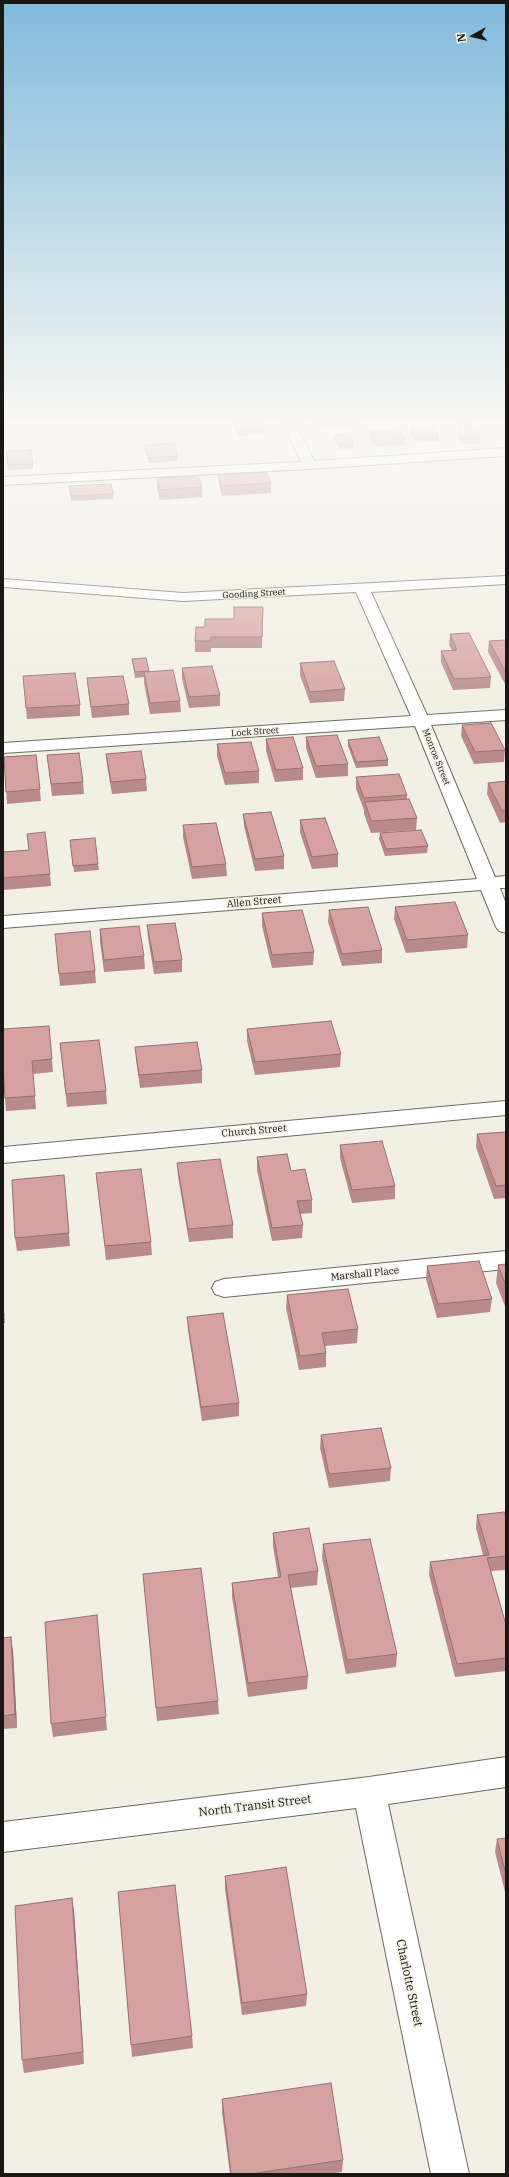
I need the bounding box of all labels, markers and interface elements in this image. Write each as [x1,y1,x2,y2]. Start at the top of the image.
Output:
north arrow [453,16,493,56]
text: N [454,32,469,43]
street label: Gooding Street [222,587,286,601]
street label: Lock Street [231,725,279,739]
street label: Monroe Street [420,727,452,787]
street label: Allen Street [226,894,282,910]
street label: Church Street [221,1122,287,1140]
street label: Marshall Place [330,1264,400,1284]
street label: North Transit Street [198,1792,312,1820]
street label: Charlotte Street [393,1938,425,2028]

